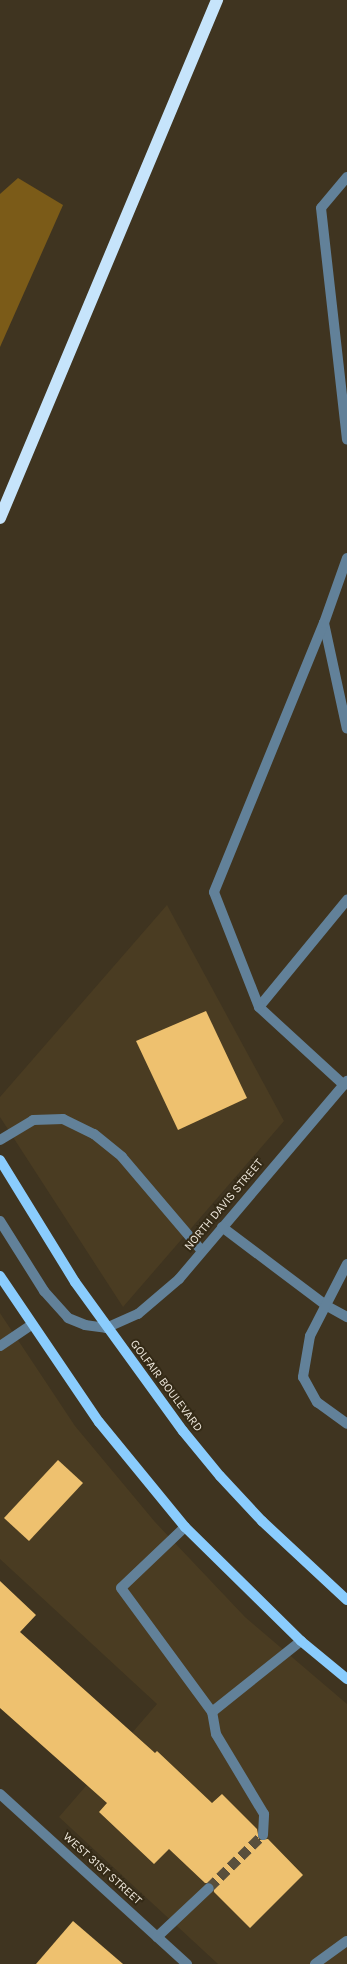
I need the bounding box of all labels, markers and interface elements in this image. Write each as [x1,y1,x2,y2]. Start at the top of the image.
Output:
street label: NORTH DAVIS STREET [182,1156,266,1254]
street label: GOLFAIR BOULEVARD [127,1337,205,1435]
street label: WEST 31ST STREET [60,1830,144,1908]

